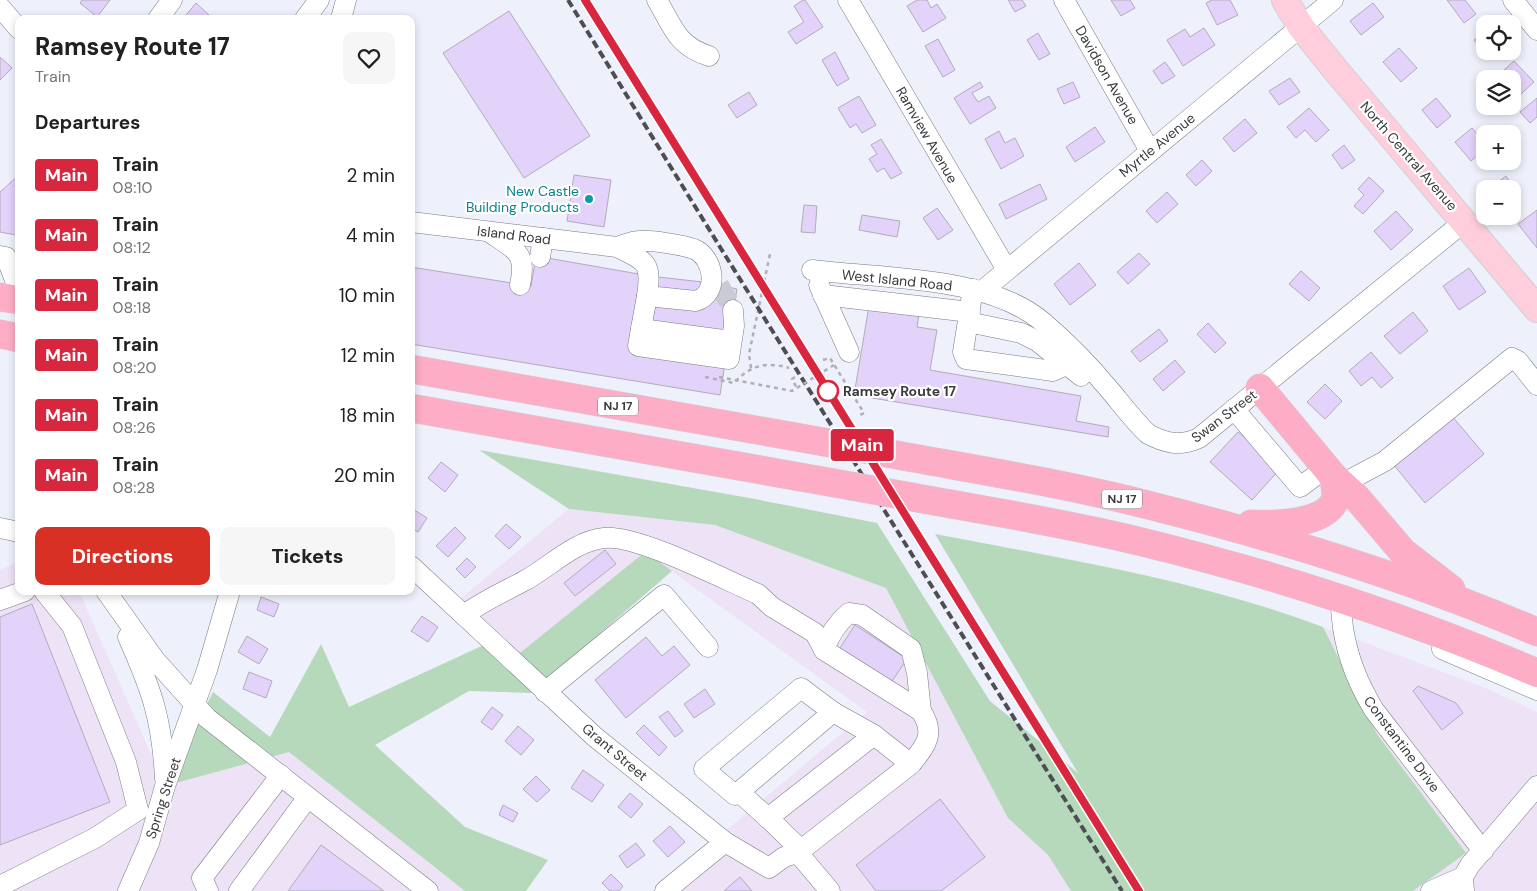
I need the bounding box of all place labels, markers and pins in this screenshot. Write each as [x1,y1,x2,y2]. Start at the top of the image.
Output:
place label: New Castle Building Products [466,182,579,216]
marker: New Castle Building Products [583,193,595,205]
marker: Ramsey Route 17 [817,380,839,402]
place label: Ramsey Route 17 [843,382,956,400]

